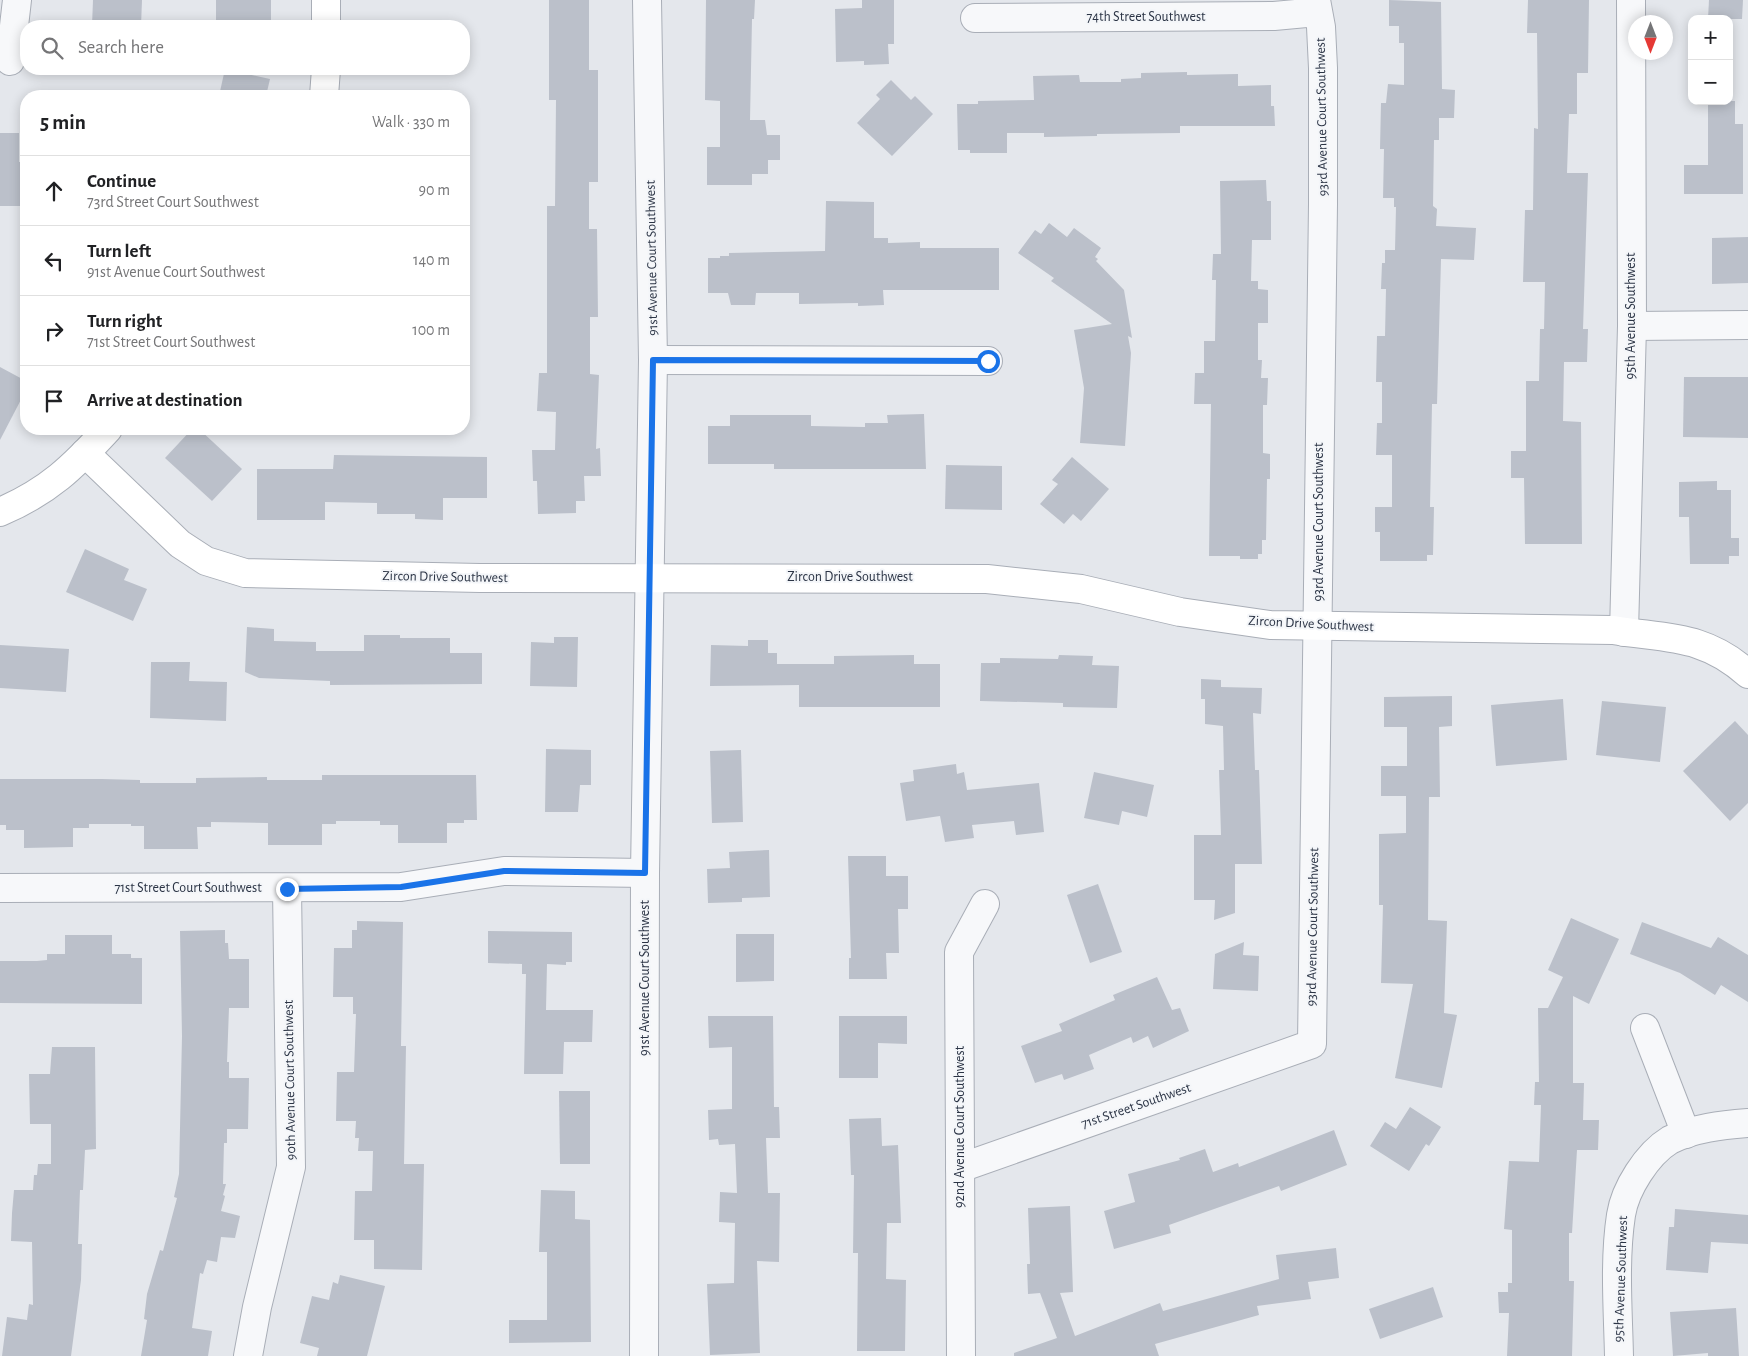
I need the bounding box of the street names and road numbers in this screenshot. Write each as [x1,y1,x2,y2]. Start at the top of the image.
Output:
street label: 74th Street Southwest [1086,10,1206,24]
street label: 93rd Avenue Court Southwest [1314,37,1330,197]
street label: 91st Avenue Court Southwest [644,179,660,336]
street label: 95th Avenue Southwest [1624,252,1638,379]
street label: 93rd Avenue Court Southwest [1312,442,1326,601]
street label: Zircon Drive Southwest [382,569,508,585]
street label: Zircon Drive Southwest [787,570,913,584]
street label: Zircon Drive Southwest [1248,614,1375,634]
street label: 93rd Avenue Court Southwest [1305,847,1321,1007]
street label: 71st Street Court Southwest [114,881,262,895]
street label: 91st Avenue Court Southwest [638,900,652,1056]
street label: 90th Avenue Court Southwest [282,999,298,1160]
street label: 92nd Avenue Court Southwest [953,1045,967,1208]
street label: 71st Street Southwest [1079,1080,1193,1131]
street label: 95th Avenue Southwest [1612,1215,1630,1343]

